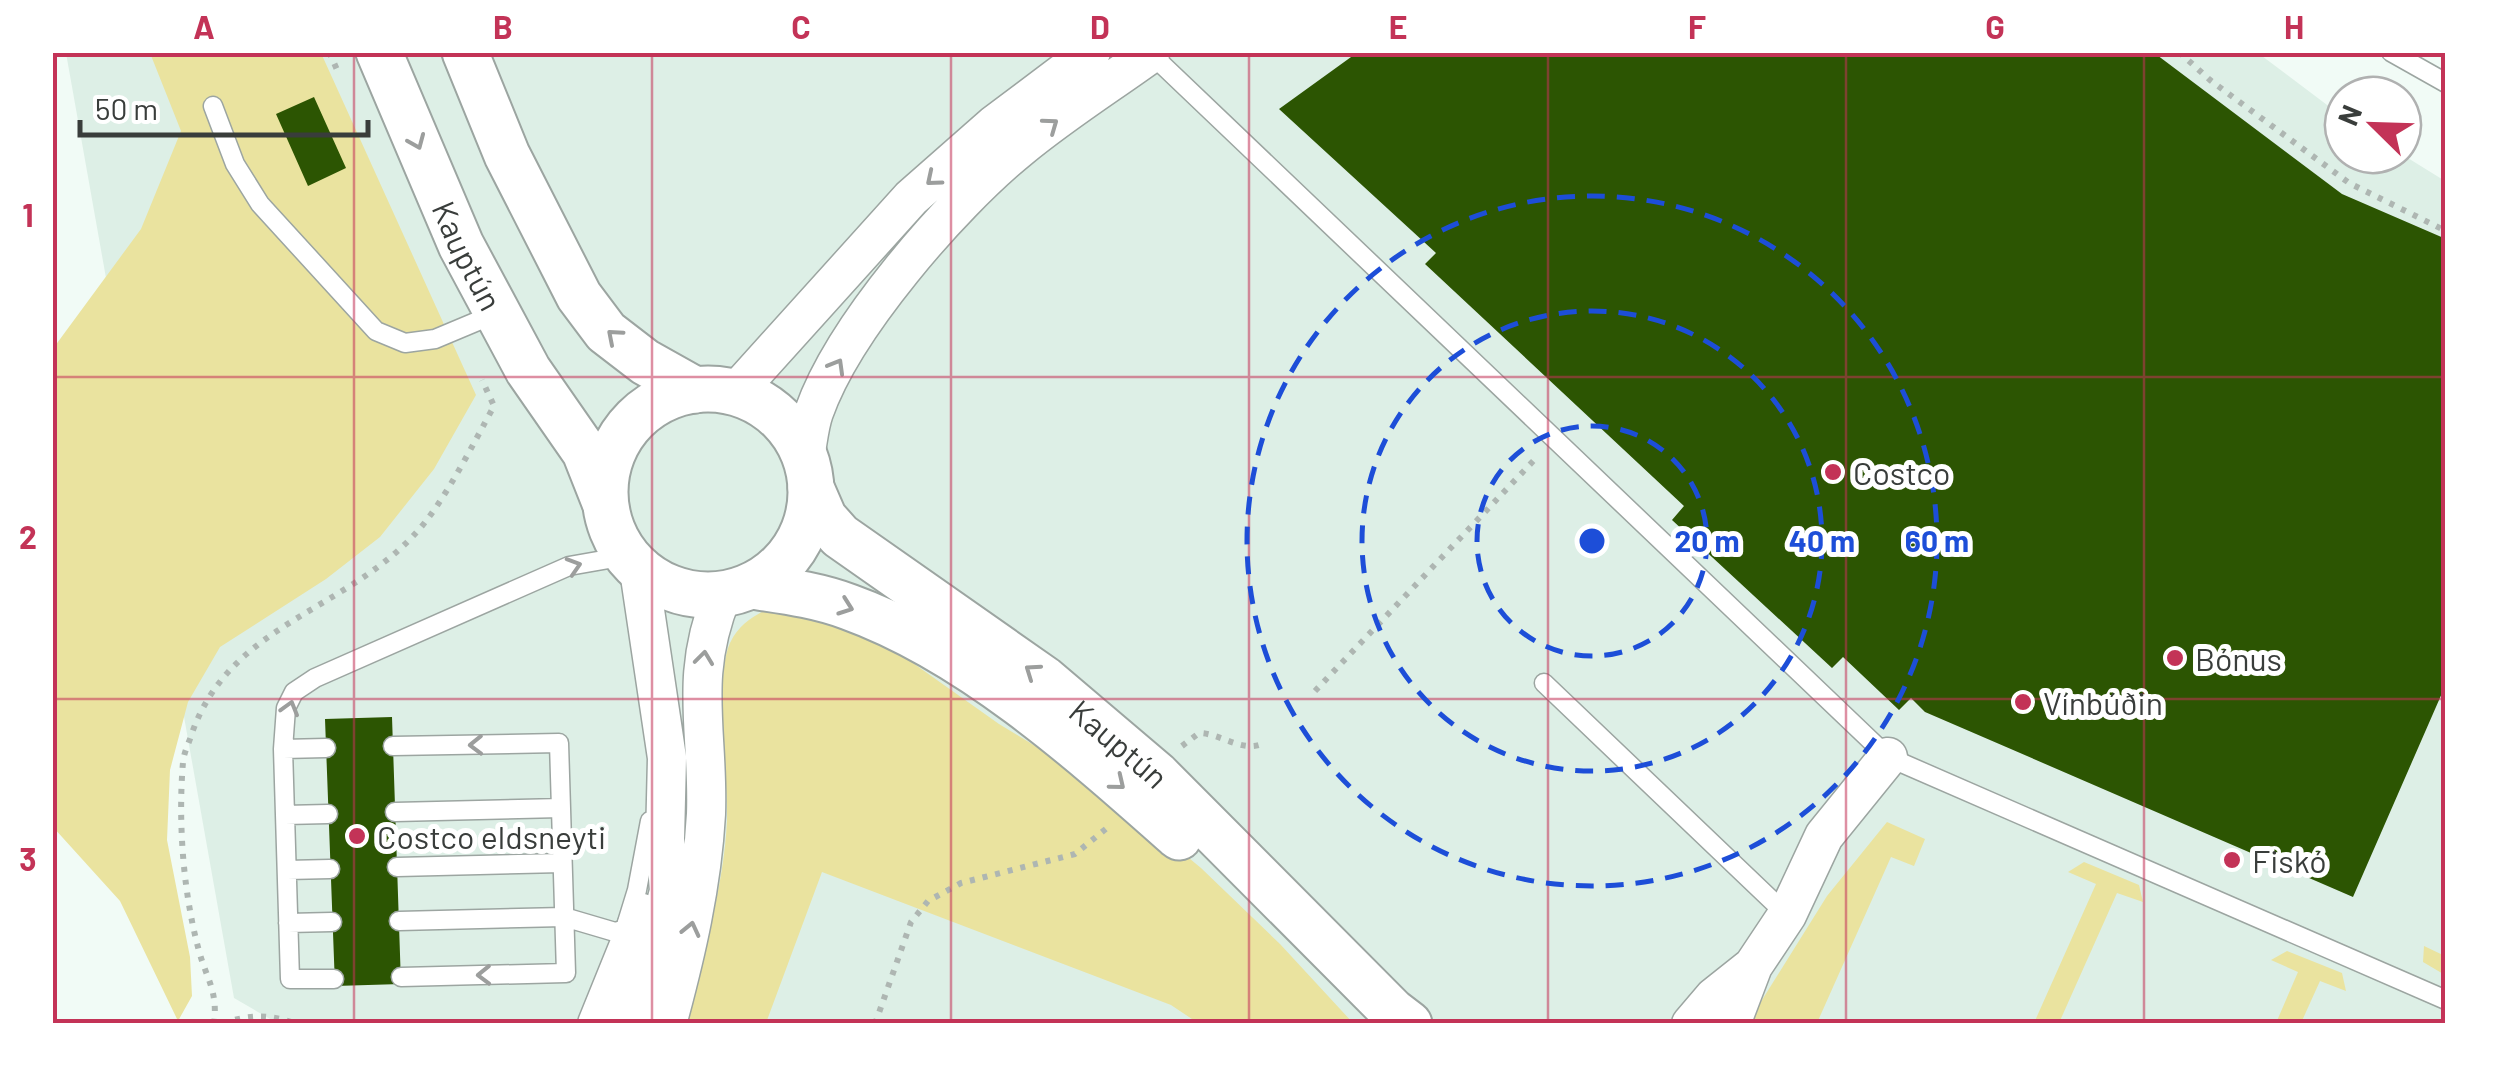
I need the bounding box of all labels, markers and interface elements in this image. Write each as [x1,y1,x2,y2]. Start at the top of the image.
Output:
text: A [193,7,215,45]
text: B [493,7,513,45]
text: C [791,7,811,45]
text: D [1090,7,1110,45]
text: E [1389,7,1407,45]
text: F [1688,7,1706,45]
text: G [1985,7,2005,45]
text: H [2284,7,2304,45]
scale bar [80,75,368,137]
north arrow [2323,75,2423,175]
text: 50 m [95,90,158,126]
text: N [2330,100,2368,130]
one-way arrow [1040,119,1058,136]
one-way arrow [405,132,425,150]
one-way arrow [927,167,945,185]
text: 1 [22,195,34,233]
street label: Kauptún [425,195,511,316]
one-way arrow [607,330,626,348]
one-way arrow [824,359,844,377]
place label: Costco [1853,453,1950,491]
marker: Costco [1822,461,1844,483]
text: 2 [19,517,37,555]
text: 20 m [1675,522,1739,558]
text: 40 m [1789,522,1855,558]
text: 60 m [1905,522,1969,558]
centre of rings [1574,523,1610,559]
one-way arrow [565,557,582,578]
one-way arrow [837,595,854,616]
place label: Bónus [2195,639,2282,677]
marker: Bónus [2164,647,2186,669]
one-way arrow [693,649,714,665]
one-way arrow [1024,665,1043,683]
place label: Vínbúðin [2043,683,2163,721]
street label: Kauptún [1063,691,1177,795]
marker: Vínbúðin [2012,691,2034,713]
one-way arrow [278,699,299,717]
one-way arrow [468,734,484,755]
one-way arrow [1106,771,1124,789]
place label: Costco eldsneyti [377,817,606,855]
marker: Costco eldsneyti [346,825,368,847]
text: 3 [19,839,37,877]
place label: Fiskó [2252,841,2326,879]
marker: Fiskó [2221,849,2243,871]
one-way arrow [679,921,700,938]
one-way arrow [475,964,490,986]

